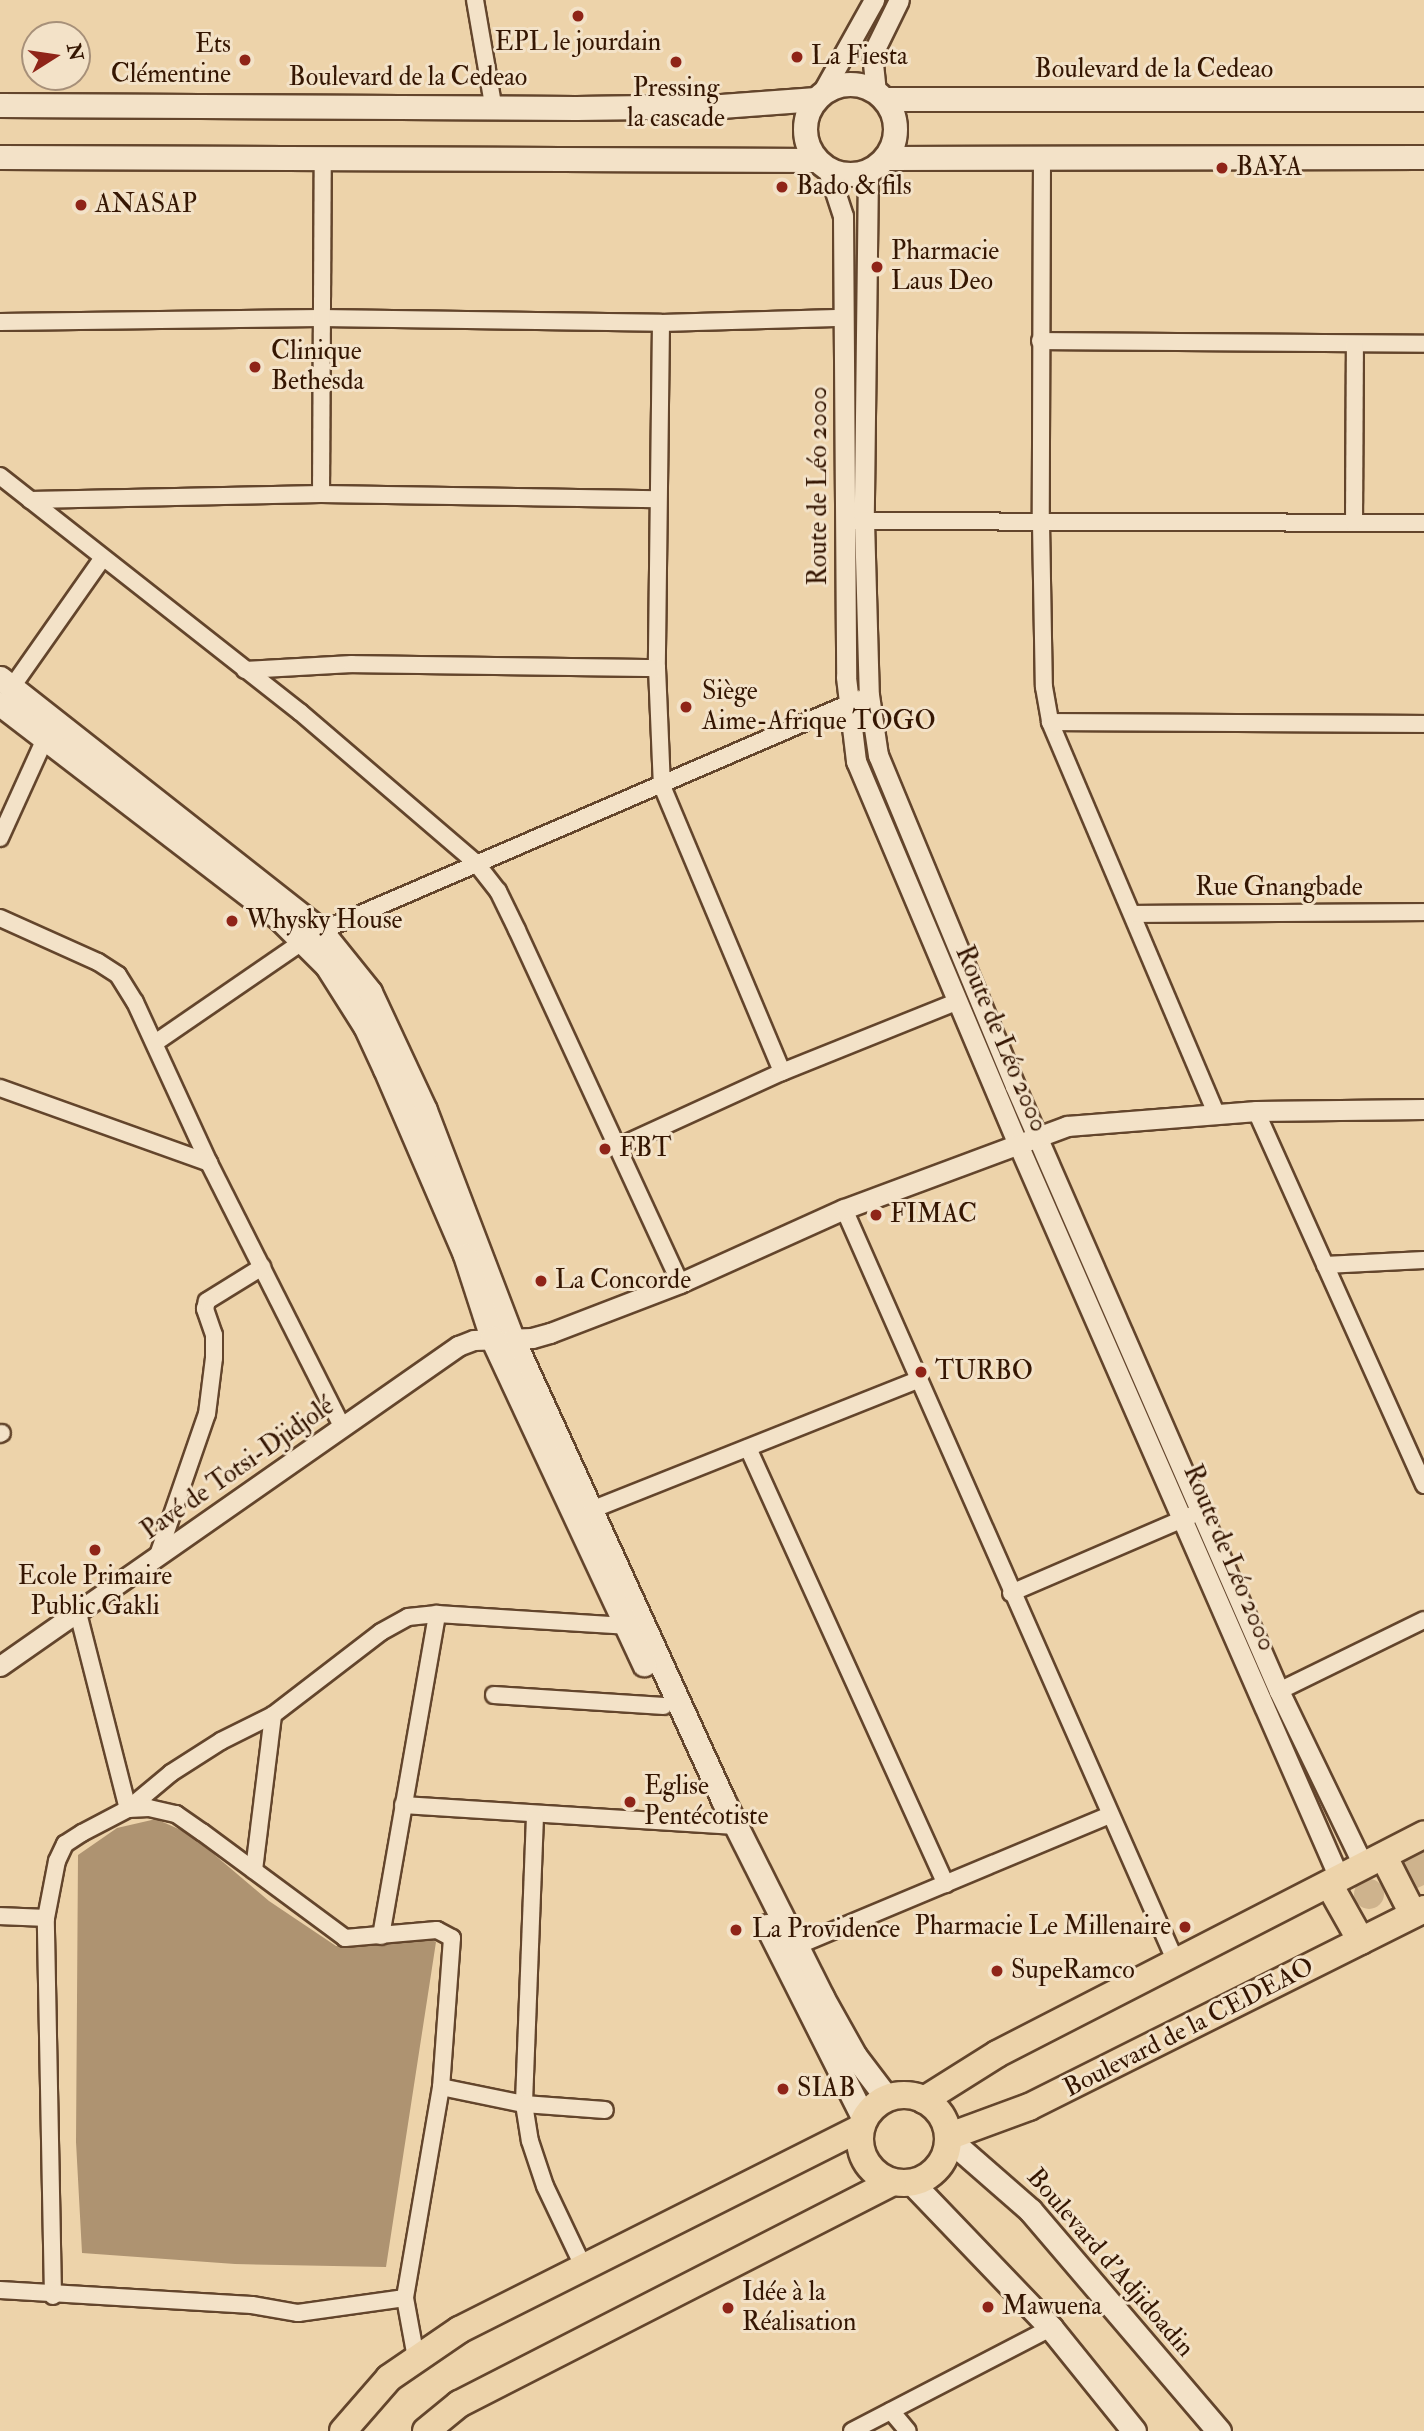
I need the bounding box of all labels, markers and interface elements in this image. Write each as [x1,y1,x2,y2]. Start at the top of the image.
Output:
marker: EPL le jourdain [570,8,586,24]
north arrow [21,21,91,91]
place label: EPL le jourdain [495,27,661,59]
place label: Ets Clémentine [111,29,231,90]
text: N [61,41,88,63]
place label: La Fiesta [811,41,908,73]
marker: La Fiesta [789,49,805,65]
marker: Ets Clémentine [237,52,253,68]
marker: Pressing la cascade [668,54,684,70]
street label: Boulevard de la Cedeao [1035,54,1273,86]
street label: Boulevard de la Cedeao [289,62,527,94]
place label: Pressing la cascade [627,73,725,134]
place label: BAYA [1236,152,1302,184]
marker: BAYA [1214,160,1230,176]
place label: Bado & fils [796,171,912,203]
marker: Bado & fils [774,179,790,195]
place label: ANASAP [95,189,197,221]
marker: ANASAP [73,197,89,213]
place label: Pharmacie Laus Deo [891,236,999,298]
marker: Pharmacie Laus Deo [869,259,885,275]
place label: Clinique Bethesda [271,336,364,398]
marker: Clinique Bethesda [245,357,265,377]
street label: Route de Léo 2000 [803,387,835,585]
place label: Siège Aime-Afrique TOGO [702,676,936,738]
marker: Siège Aime-Afrique TOGO [676,697,696,717]
street label: Rue Gnangbade [1195,872,1363,904]
place label: Whysky House [246,905,402,937]
marker: Whysky House [224,913,240,929]
street label: Route de Léo 2000 [948,941,1054,1137]
place label: FBT [619,1133,672,1165]
marker: FBT [597,1141,613,1157]
place label: FIMAC [890,1199,977,1231]
marker: FIMAC [868,1207,884,1223]
place label: La Concorde [555,1265,691,1297]
marker: La Concorde [533,1273,549,1289]
place label: TURBO [935,1356,1033,1388]
marker: TURBO [913,1364,929,1380]
street label: Pavé de Totsi-Djidjolé [136,1391,340,1547]
street label: Route de Léo 2000 [1176,1460,1282,1656]
marker: Ecole Primaire Public Gakli [87,1542,103,1558]
place label: Ecole Primaire Public Gakli [18,1561,172,1622]
place label: Eglise Pentécotiste [644,1771,768,1832]
marker: Eglise Pentécotiste [622,1794,638,1810]
place label: Pharmacie Le Millenaire [914,1911,1171,1943]
place label: La Providence [752,1914,900,1946]
marker: Pharmacie Le Millenaire [1177,1919,1193,1935]
marker: La Providence [726,1920,746,1940]
street label: Boulevard de la CEDEAO [1059,1951,1319,2105]
place label: SupeRamco [1011,1955,1135,1987]
marker: SupeRamco [989,1963,1005,1979]
place label: SIAB [797,2073,856,2105]
marker: SIAB [775,2081,791,2097]
street label: Boulevard d'Adjidoadin [1020,2162,1200,2364]
place label: Idée à la Réalisation [742,2277,856,2338]
place label: Mawuena [1002,2291,1102,2323]
marker: Mawuena [980,2299,996,2315]
marker: Idée à la Réalisation [720,2300,736,2316]

